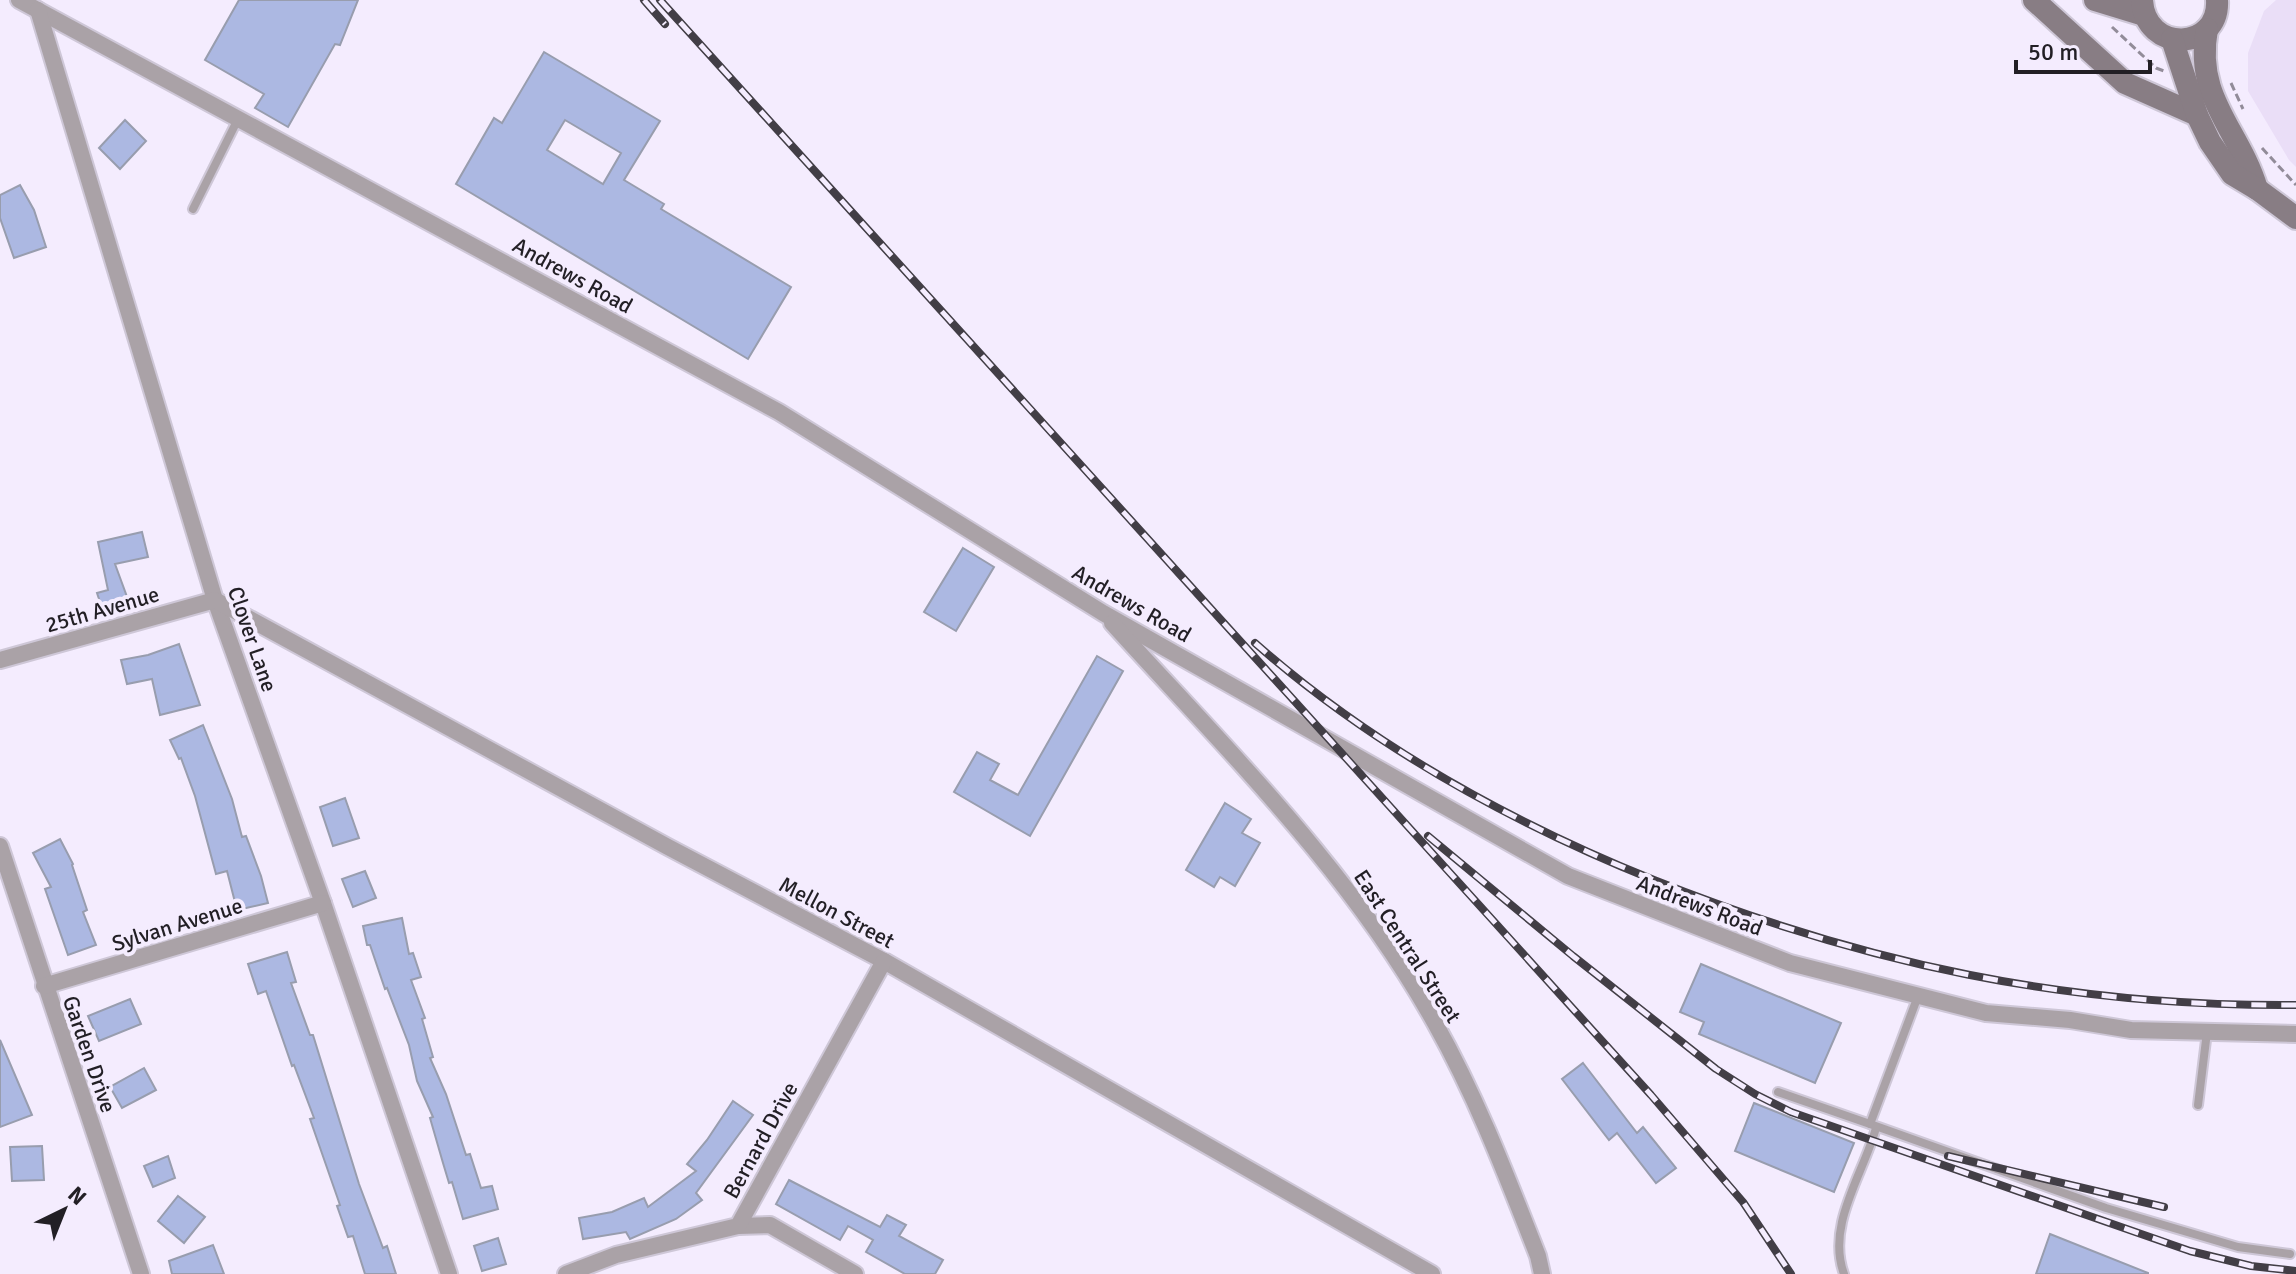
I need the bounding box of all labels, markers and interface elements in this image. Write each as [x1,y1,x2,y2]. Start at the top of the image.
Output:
scale bar [2016,24,2150,74]
text: 50 m [2028,37,2078,67]
street label: Andrews Road [508,231,637,319]
street label: Andrews Road [1067,558,1196,648]
street label: 25th Avenue [42,580,162,639]
street label: Clover Lane [222,583,283,695]
street label: East Central Street [1348,865,1467,1028]
street label: Andrews Road [1633,869,1767,942]
street label: Mellon Street [774,871,899,954]
street label: Sylvan Avenue [109,892,246,957]
street label: Garden Drive [57,992,122,1116]
street label: Bernard Drive [717,1077,804,1203]
north arrow [24,1170,104,1250]
text: N [62,1181,92,1211]

